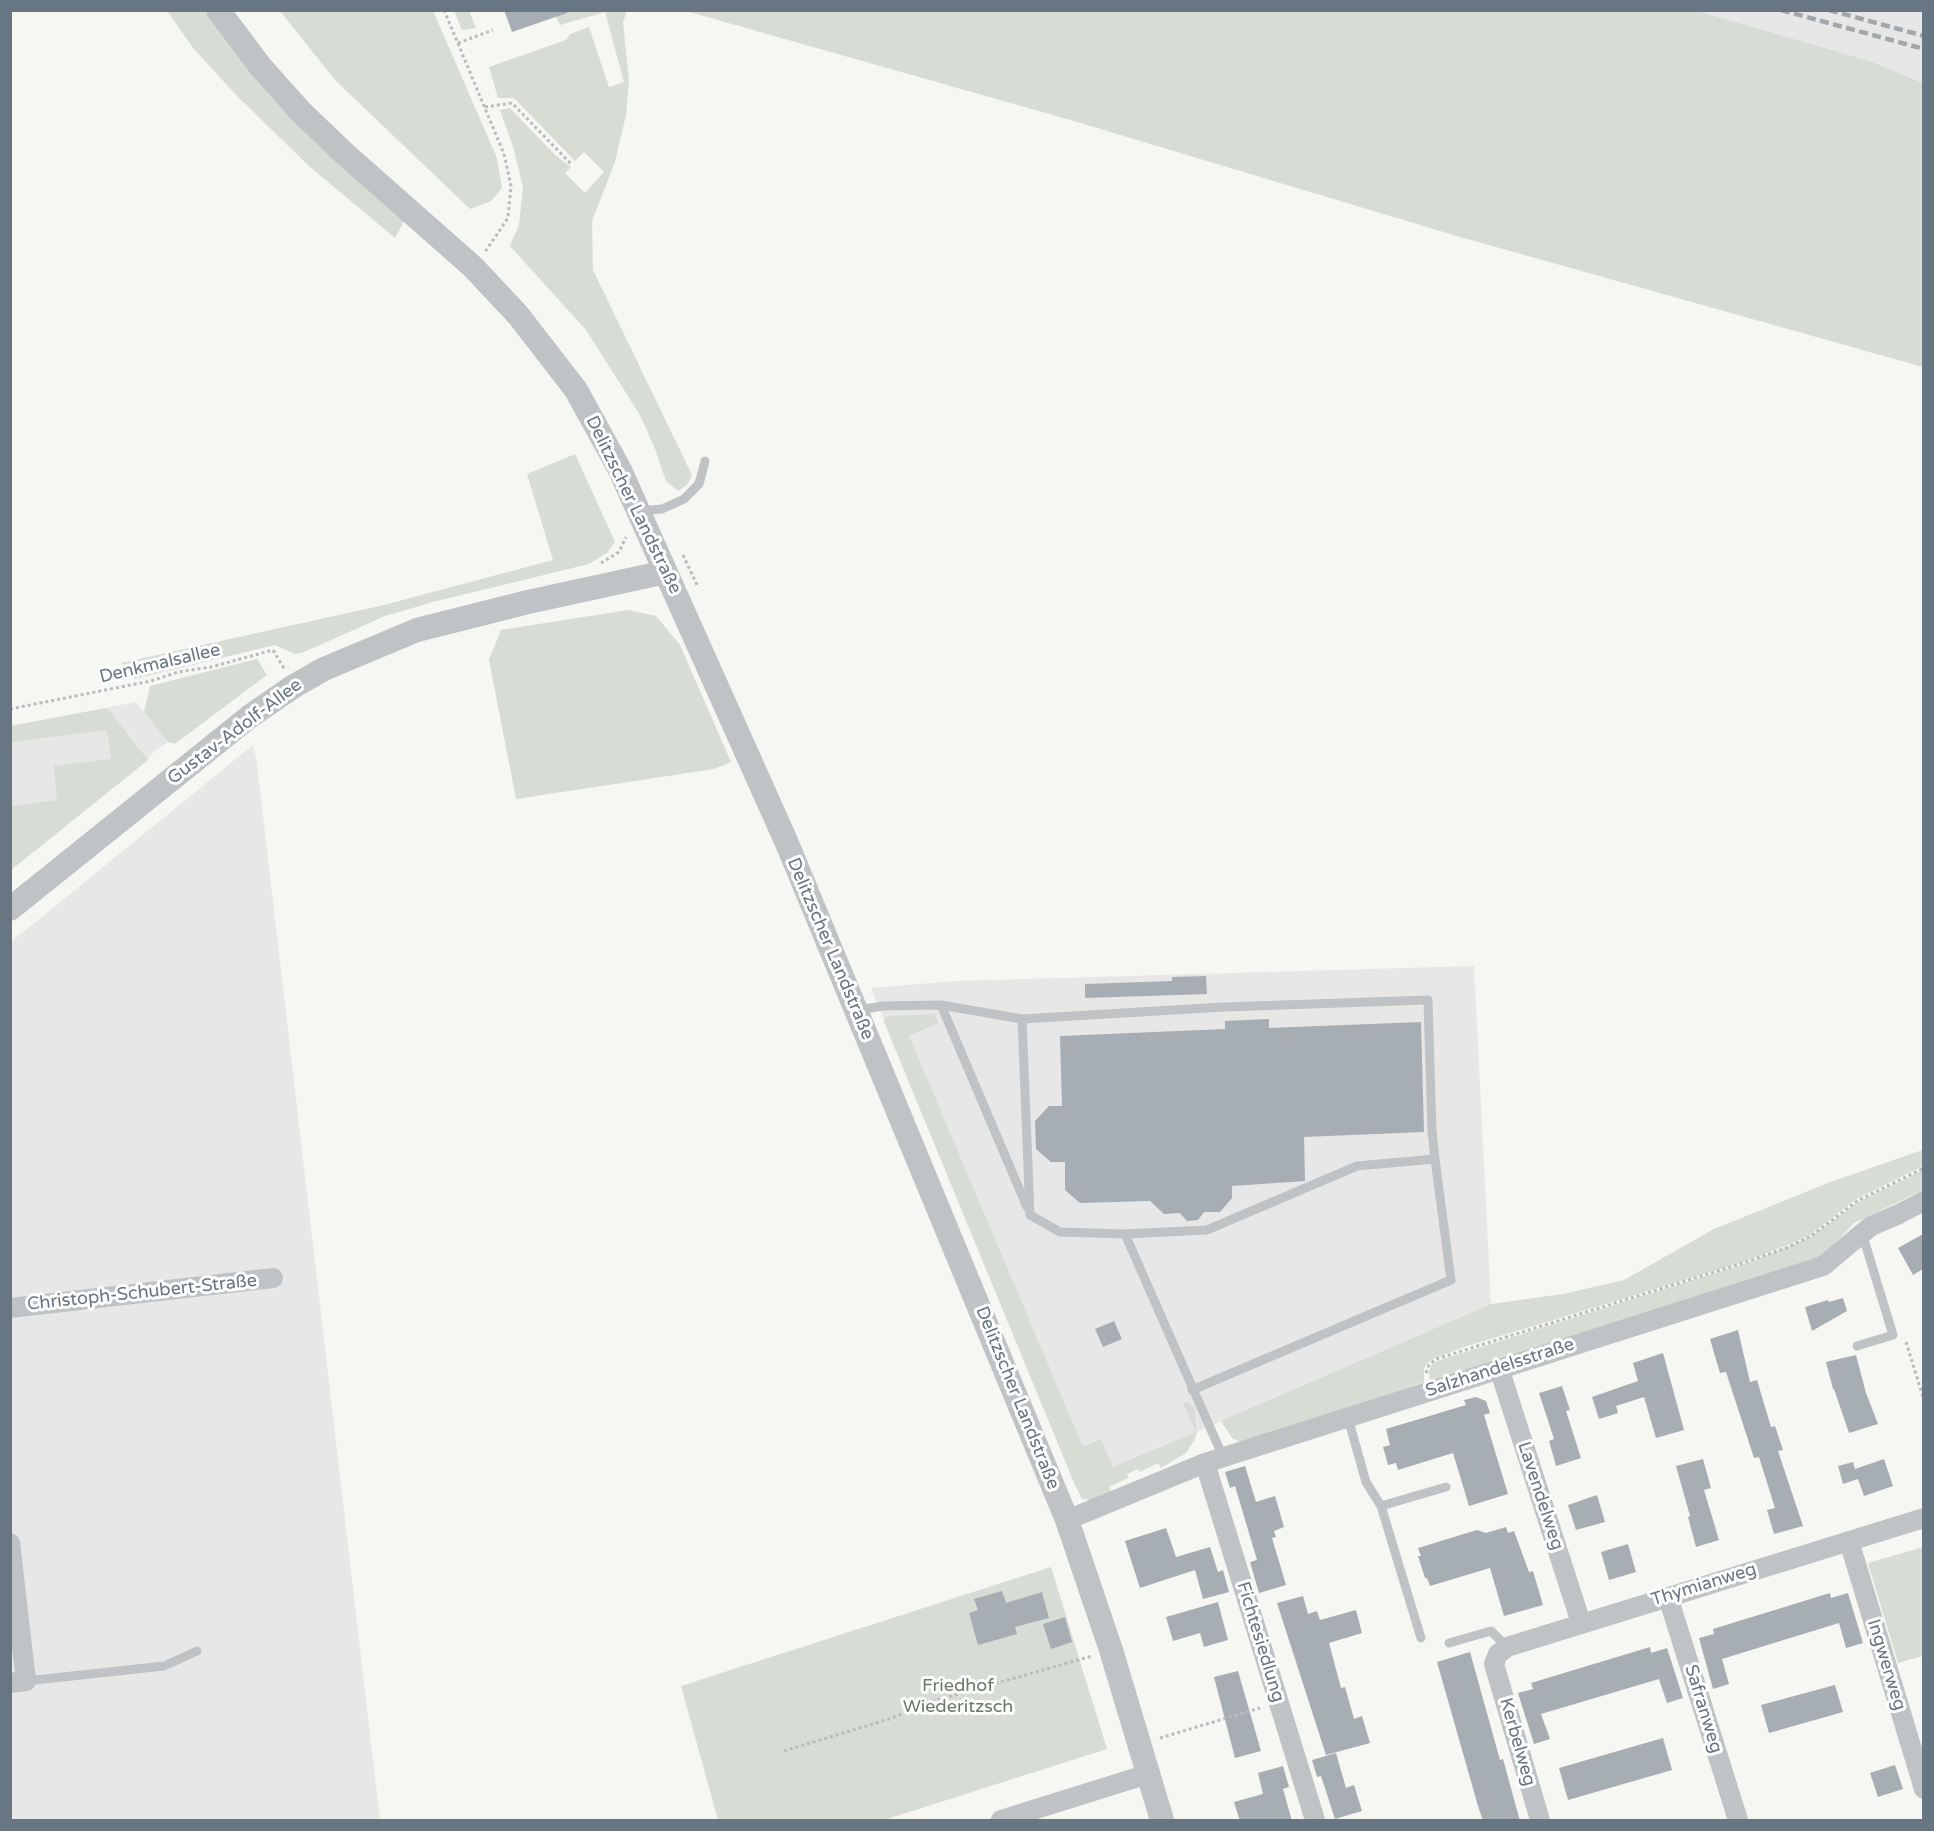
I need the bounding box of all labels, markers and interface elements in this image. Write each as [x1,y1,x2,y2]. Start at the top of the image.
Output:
street label: Delitzscher Landstraße [580,412,686,598]
street label: Denkmalsallee [97,640,223,688]
street label: Gustav-Adolf-Allee [164,674,306,790]
street label: Delitzscher Landstraße [782,855,878,1043]
street label: Christoph-Schubert-Straße [26,1270,258,1316]
street label: Delitzscher Landstraße [970,1303,1064,1493]
street label: Salzhandelsstraße [1423,1334,1577,1402]
street label: Lavendelweg [1512,1439,1568,1553]
street label: Thymianweg [1649,1559,1759,1611]
street label: Fichtesiedlung [1231,1579,1289,1705]
street label: Ingwerweg [1862,1617,1910,1713]
street label: Safranweg [1679,1662,1727,1756]
park label: Friedhof Wiederitzsch [903,1675,1013,1718]
street label: Kerbelweg [1494,1695,1540,1789]

